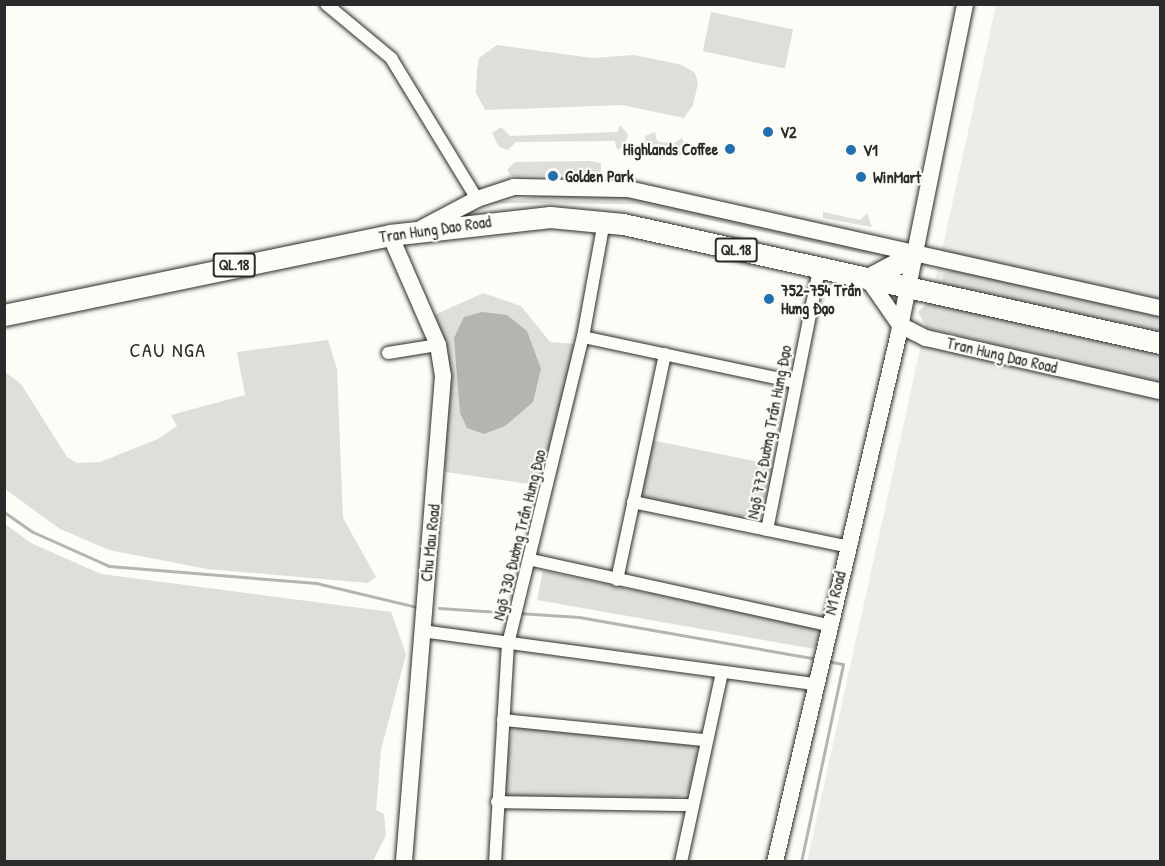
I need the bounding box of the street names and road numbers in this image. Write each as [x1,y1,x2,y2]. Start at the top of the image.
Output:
street label: Tran Hung Dao Road [378,212,492,246]
road number: QL.18 [714,238,758,262]
road number: QL.18 [212,253,256,277]
street label: Tran Hung Dao Road [945,333,1059,377]
street label: Ngõ 772 Đường Trần Hưng Đạo [743,343,795,521]
street label: Ngõ 730 Đường Trần Hưng Đạo [488,447,550,623]
street label: Chu Mau Road [416,503,444,583]
street label: N1 Road [820,569,850,617]

